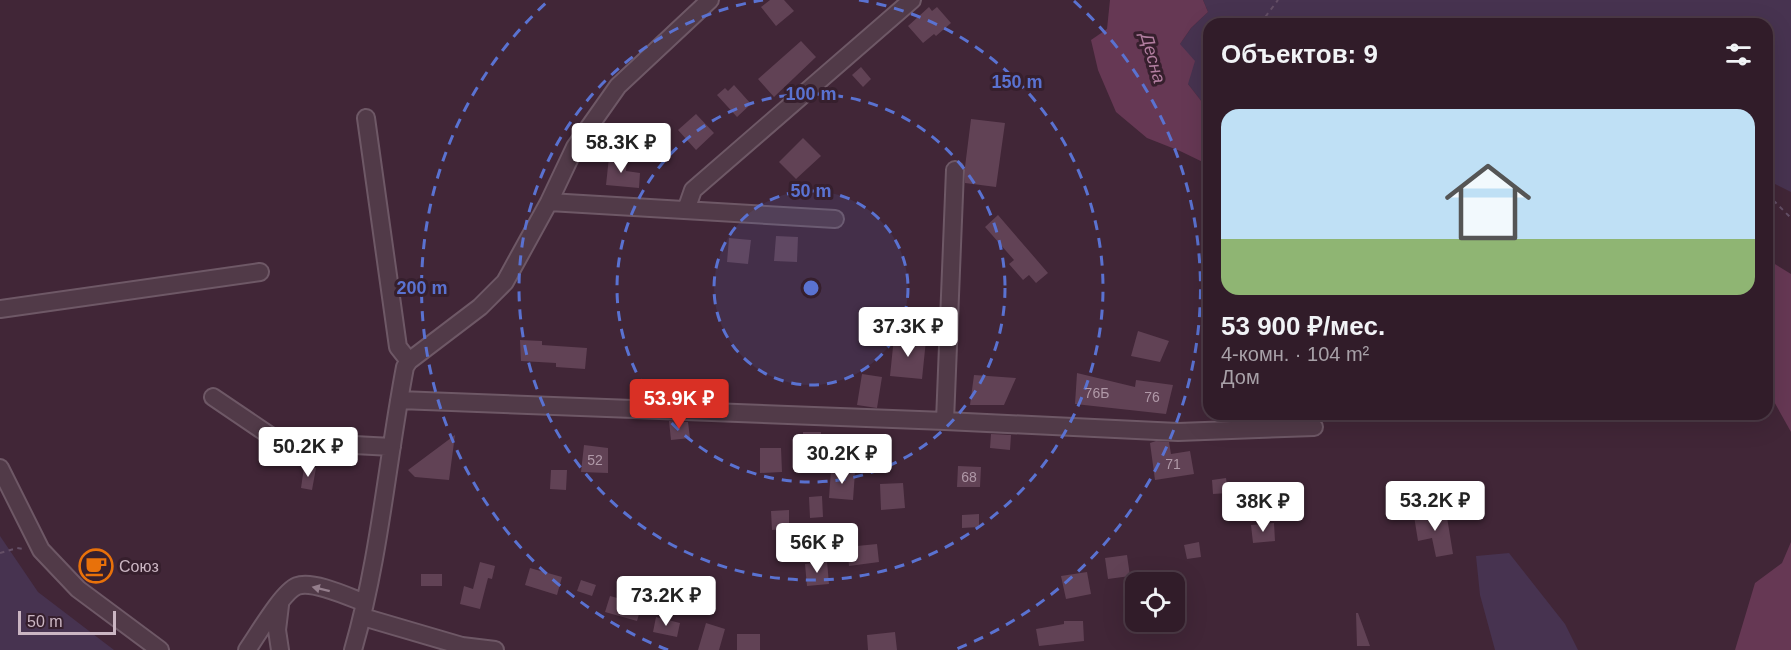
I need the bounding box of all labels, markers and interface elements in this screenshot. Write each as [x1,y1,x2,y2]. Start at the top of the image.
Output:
water label: Десна [1136,29,1170,85]
icon: filters [1722,38,1755,71]
text: Объектов: 9 [1221,39,1378,69]
text: 150 m [991,72,1043,92]
text: 100 m [785,84,837,104]
pin: 58.3K ₽ [566,123,676,174]
text: 58.3K ₽ [586,131,656,153]
icon: home [1434,148,1542,256]
text: 50 m [790,181,832,201]
text: 200 m [396,278,448,298]
centre of rings [801,278,821,298]
pin: 37.3K ₽ [853,307,963,358]
text: 53 900 ₽/мес. [1221,311,1385,341]
text: 37.3K ₽ [873,315,943,337]
text: 4-комн. · 104 m² [1221,343,1369,365]
text: Дом [1221,366,1260,388]
pin: 53.9K ₽ [624,379,734,430]
house number: 76Б [1085,385,1109,401]
text: 53.9K ₽ [644,387,714,409]
house number: 76 [1144,389,1160,405]
pin: 50.2K ₽ [253,427,363,478]
pin: 30.2K ₽ [787,434,897,485]
text: 50.2K ₽ [273,435,343,457]
text: 30.2K ₽ [807,442,877,464]
house number: 52 [587,452,603,468]
house number: 71 [1165,456,1181,472]
house number: 68 [961,469,977,485]
pin: 53.2K ₽ [1380,481,1490,532]
pin: 38K ₽ [1221,482,1305,533]
text: 53.2K ₽ [1400,489,1470,511]
text: 38K ₽ [1236,490,1290,512]
pin: 56K ₽ [775,523,859,574]
text: 56K ₽ [790,531,844,553]
cafe icon: Союз [78,548,114,584]
place label: Союз [119,558,159,575]
map controls [1125,572,1185,632]
button: locate [1125,572,1185,632]
pin: 73.2K ₽ [611,576,721,627]
one-way arrow [312,583,330,593]
text: 73.2K ₽ [631,584,701,606]
scale bar [18,608,116,636]
text: 50 m [27,613,63,630]

